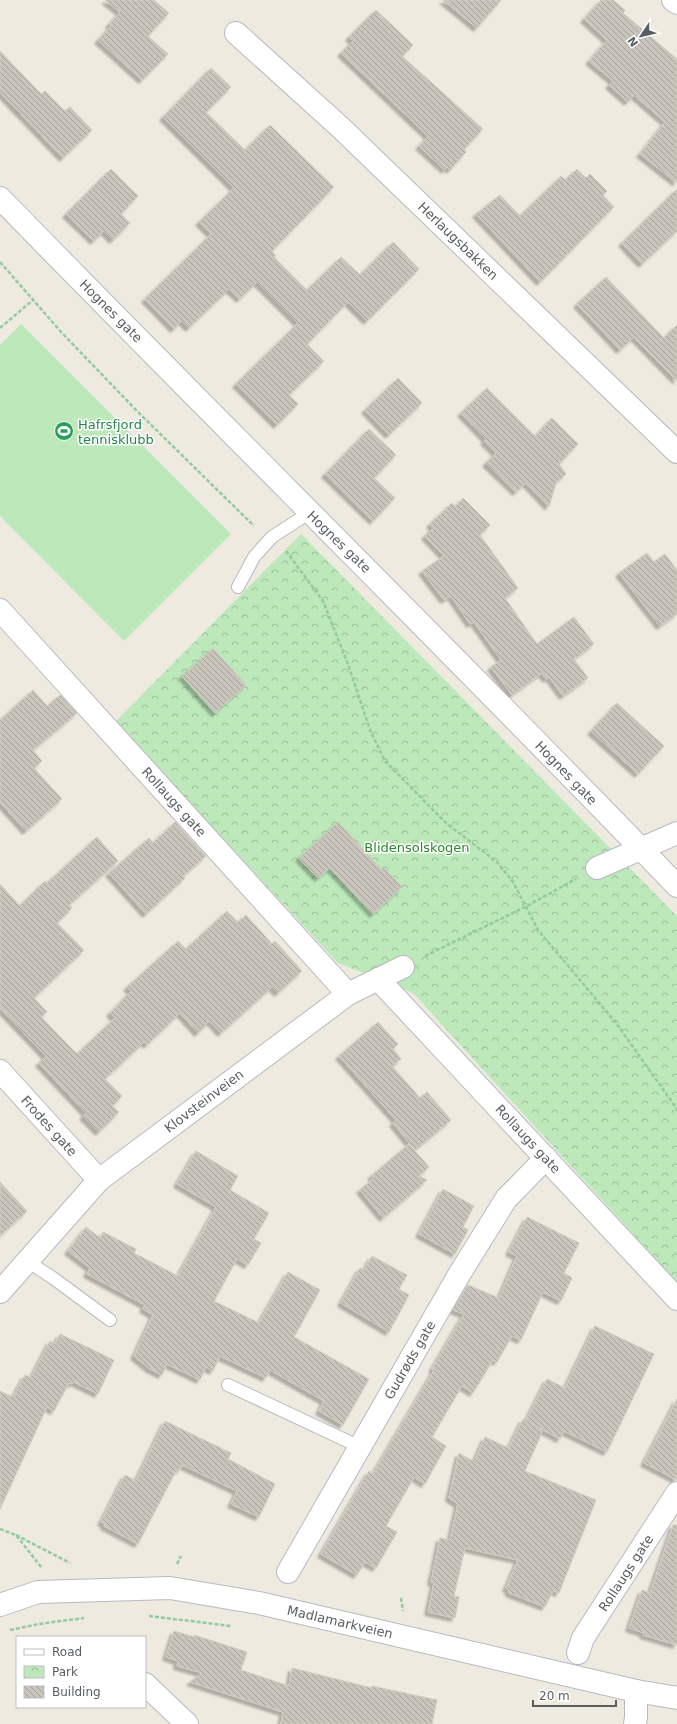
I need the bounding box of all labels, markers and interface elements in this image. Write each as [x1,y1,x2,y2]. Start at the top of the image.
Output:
north arrow [621,16,661,56]
text: N [625,34,641,49]
street label: Herlaugsbakken [415,199,501,283]
street label: Hognes gate [77,277,145,345]
place label: Hafrsfjord tennisklubb [78,417,154,447]
sports icon: Hafrsfjord tennisklubb [53,420,75,442]
street label: Hognes gate [304,508,374,576]
street label: Hognes gate [532,738,600,808]
street label: Rollaugs gate [139,764,209,840]
park label: Blidensolskogen [364,840,470,855]
street label: Klovsteinveien [162,1066,246,1136]
street label: Frodes gate [18,1093,80,1159]
street label: Rollaugs gate [492,1102,564,1176]
street label: Gudrøds gate [381,1318,439,1402]
street label: Rollaugs gate [596,1532,656,1614]
street label: Madlamarkveien [286,1603,394,1641]
legend [16,1636,146,1708]
text: Road [52,1645,82,1659]
text: Park [52,1665,78,1679]
scale bar [533,1682,616,1708]
text: Building [52,1685,101,1699]
text: 20 m [539,1689,570,1703]

